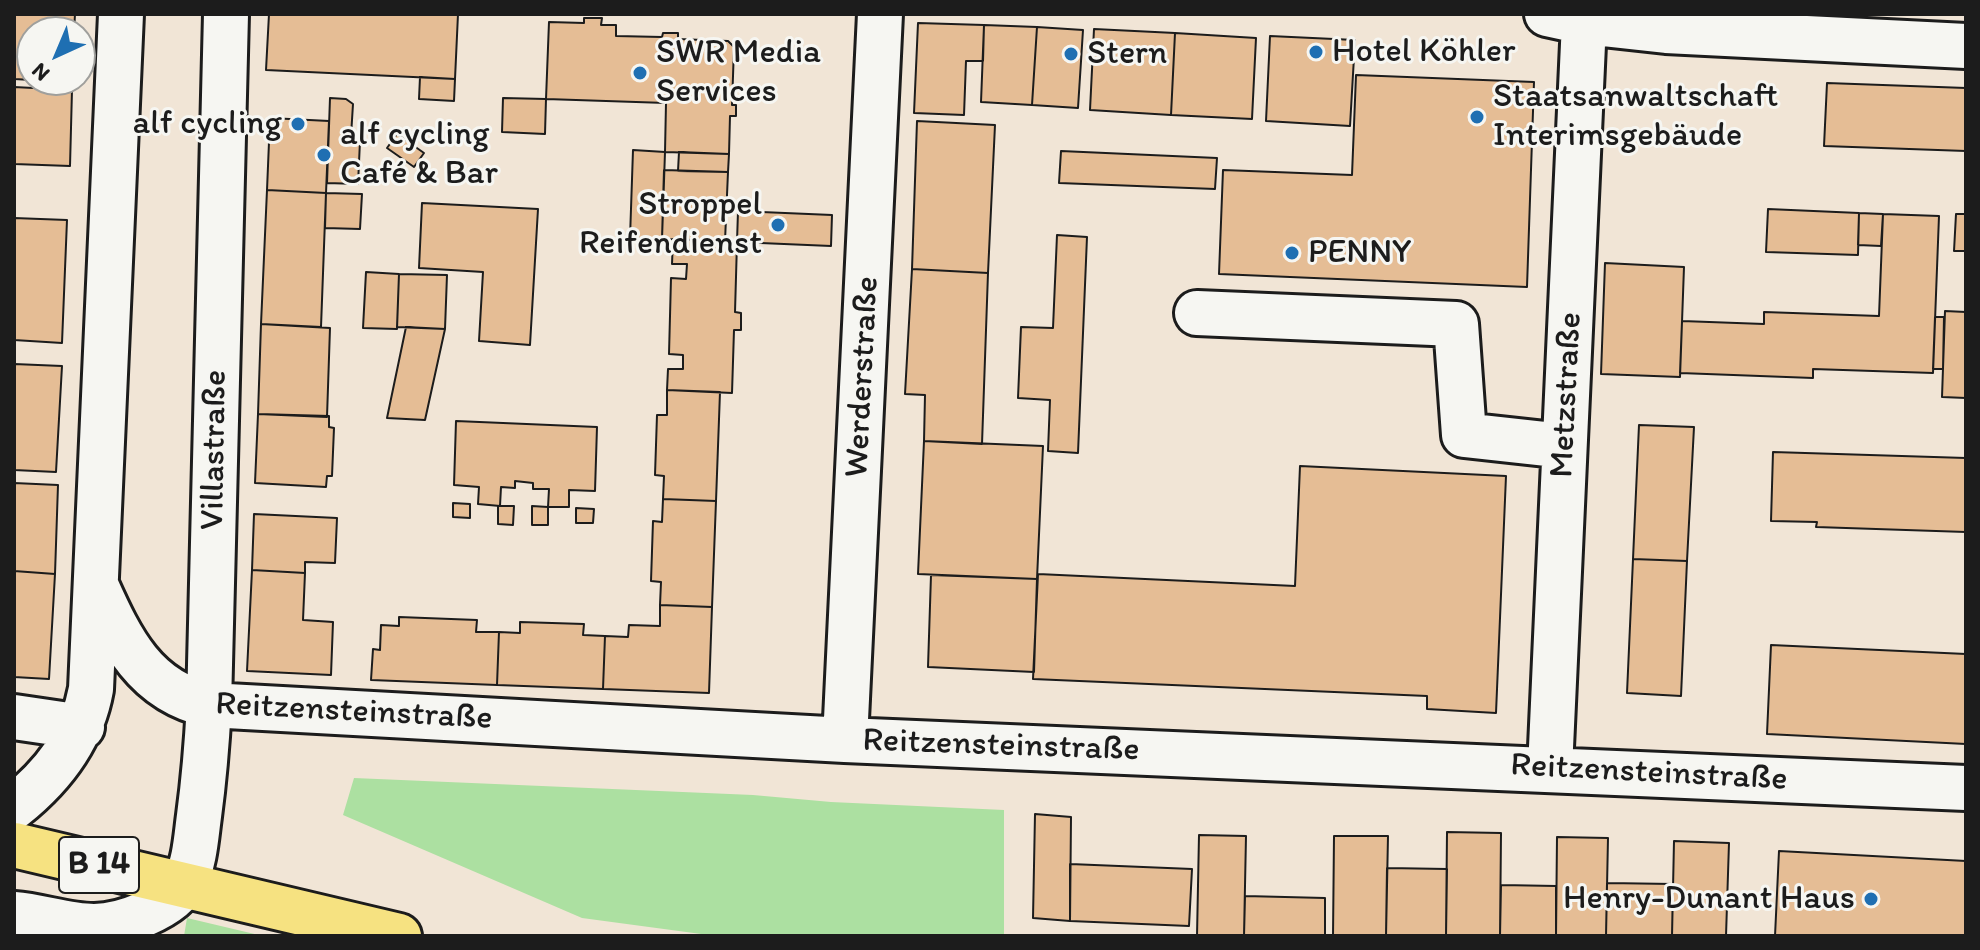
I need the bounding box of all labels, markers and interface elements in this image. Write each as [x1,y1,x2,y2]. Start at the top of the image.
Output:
north arrow [16,16,96,96]
place label: Hotel Köhler [1332,32,1516,72]
place label: SWR Media Services [656,33,821,112]
place label: Stern [1087,34,1167,74]
marker: Hotel Köhler [1307,43,1325,61]
marker: Stern [1062,45,1080,63]
text: N [26,57,55,87]
marker: SWR Media Services [631,64,649,82]
place label: Staatsanwaltschaft Interimsgebäude [1493,77,1779,156]
place label: alf cycling [132,104,282,144]
marker: Staatsanwaltschaft Interimsgebäude [1468,108,1486,126]
marker: alf cycling [289,115,307,133]
place label: alf cycling Café & Bar [340,115,498,194]
marker: alf cycling Café & Bar [315,146,333,164]
place label: Stroppel Reifendienst [579,185,762,264]
marker: Stroppel Reifendienst [769,216,787,234]
place label: PENNY [1308,233,1411,273]
marker: PENNY [1283,244,1301,262]
street label: Werderstraße [837,275,889,479]
street label: Metzstraße [1542,311,1592,479]
street label: Villastraße [193,370,237,530]
street label: Reitzensteinstraße [214,684,494,740]
street label: Reitzensteinstraße [862,721,1140,771]
street label: Reitzensteinstraße [1509,745,1789,801]
road number: B 14 [59,837,139,893]
place label: Henry-Dunant Haus [1563,879,1855,919]
marker: Henry-Dunant Haus [1862,890,1880,908]

